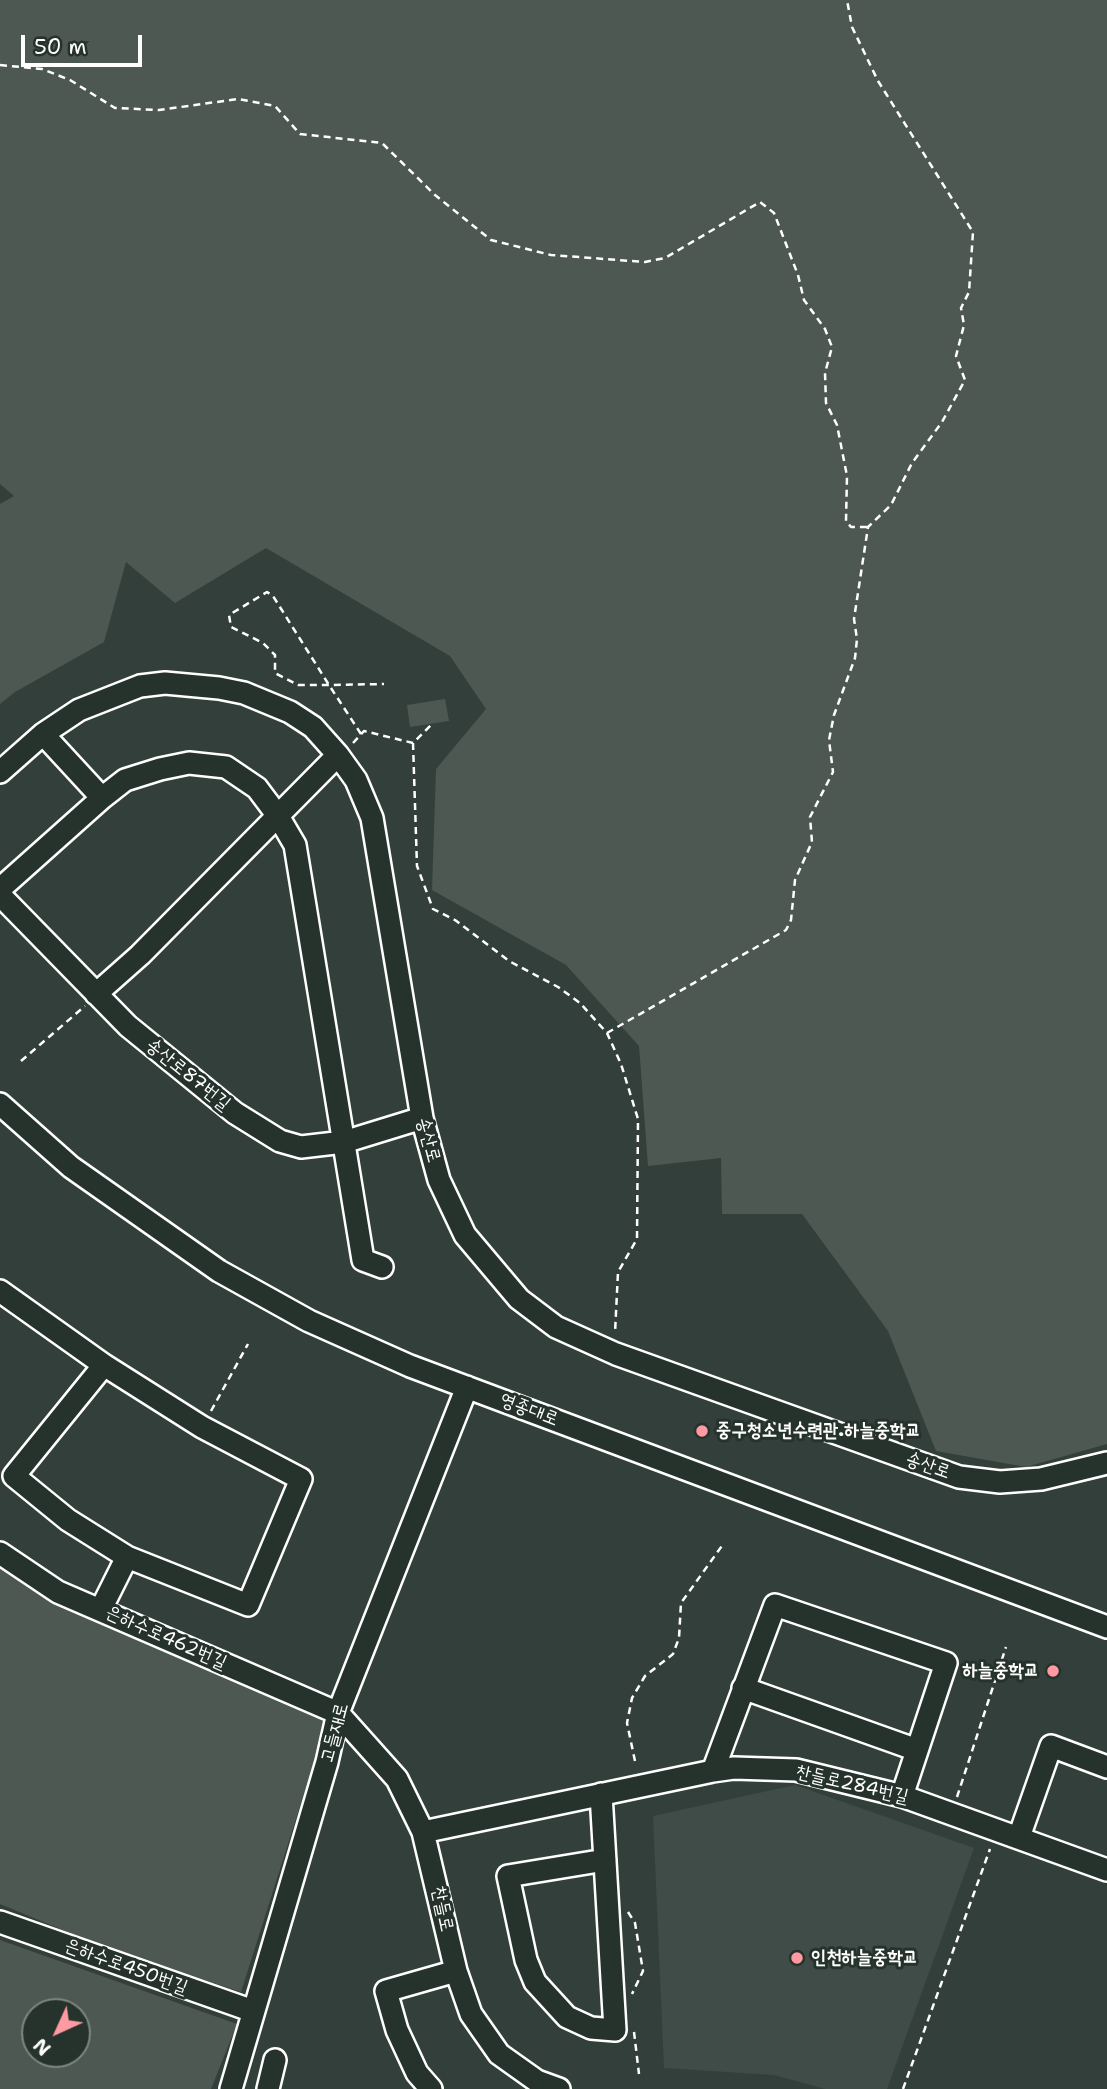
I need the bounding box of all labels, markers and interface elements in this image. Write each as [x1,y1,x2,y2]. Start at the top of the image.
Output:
scale bar [24,21,145,65]
text: 50 m [34,33,87,61]
street label: 송산로87번길 [141,1034,235,1116]
street label: 송산로 [411,1115,445,1165]
street label: 영종대로 [496,1388,562,1432]
place label: 중구청소년수련관.하늘중학교 [716,1420,921,1442]
marker: 중구청소년수련관.하늘중학교 [694,1423,710,1439]
street label: 송산로 [903,1448,953,1484]
street label: 은하수로462번길 [102,1601,230,1675]
place label: 하늘중학교 [963,1660,1039,1682]
marker: 하늘중학교 [1045,1663,1061,1679]
street label: 고들재로 [316,1701,354,1765]
street label: 찬들로284번길 [793,1761,911,1809]
street label: 찬들로 [426,1884,458,1934]
street label: 은하수로450번길 [61,1934,191,2000]
place label: 인천하늘중학교 [811,1947,918,1969]
marker: 인천하늘중학교 [789,1950,805,1966]
north arrow [21,1998,91,2068]
text: N [28,2033,56,2061]

